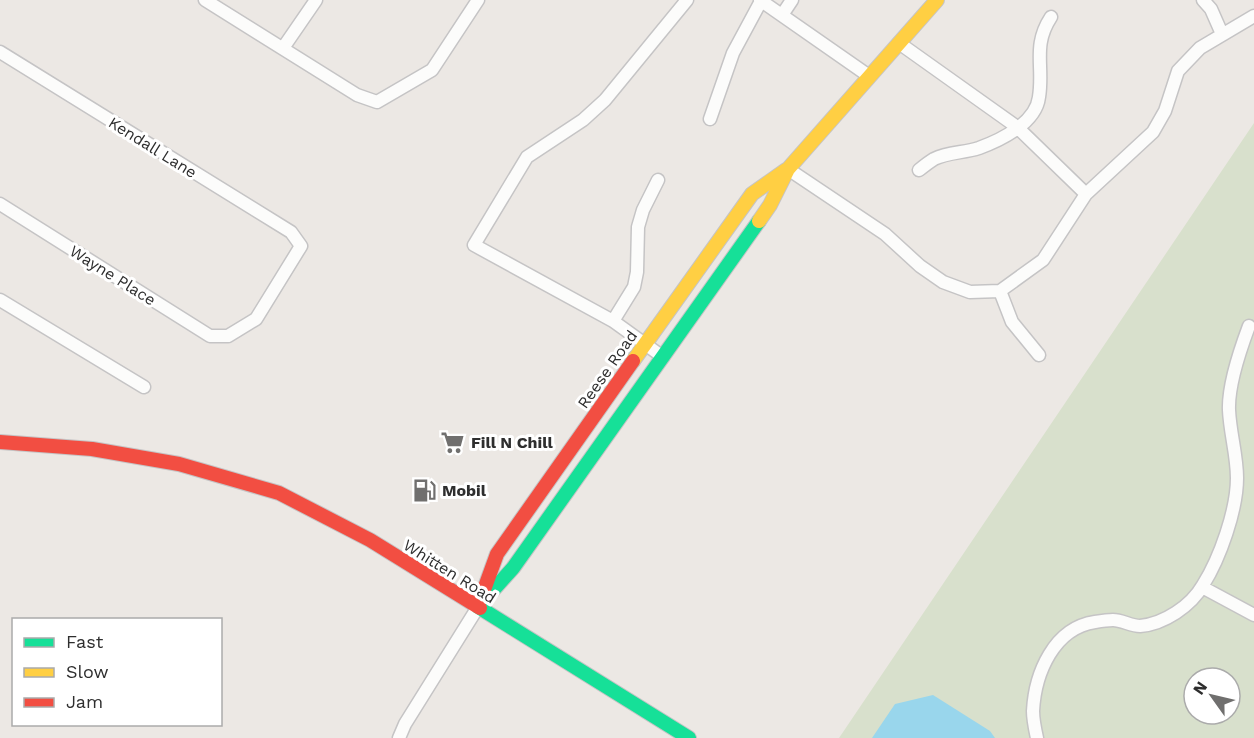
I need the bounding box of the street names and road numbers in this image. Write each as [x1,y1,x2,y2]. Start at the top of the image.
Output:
street label: Kendall Lane [105,113,200,182]
street label: Wayne Place [66,241,159,309]
street label: Reese Road [574,327,641,412]
street label: Whitten Road [400,535,500,607]

